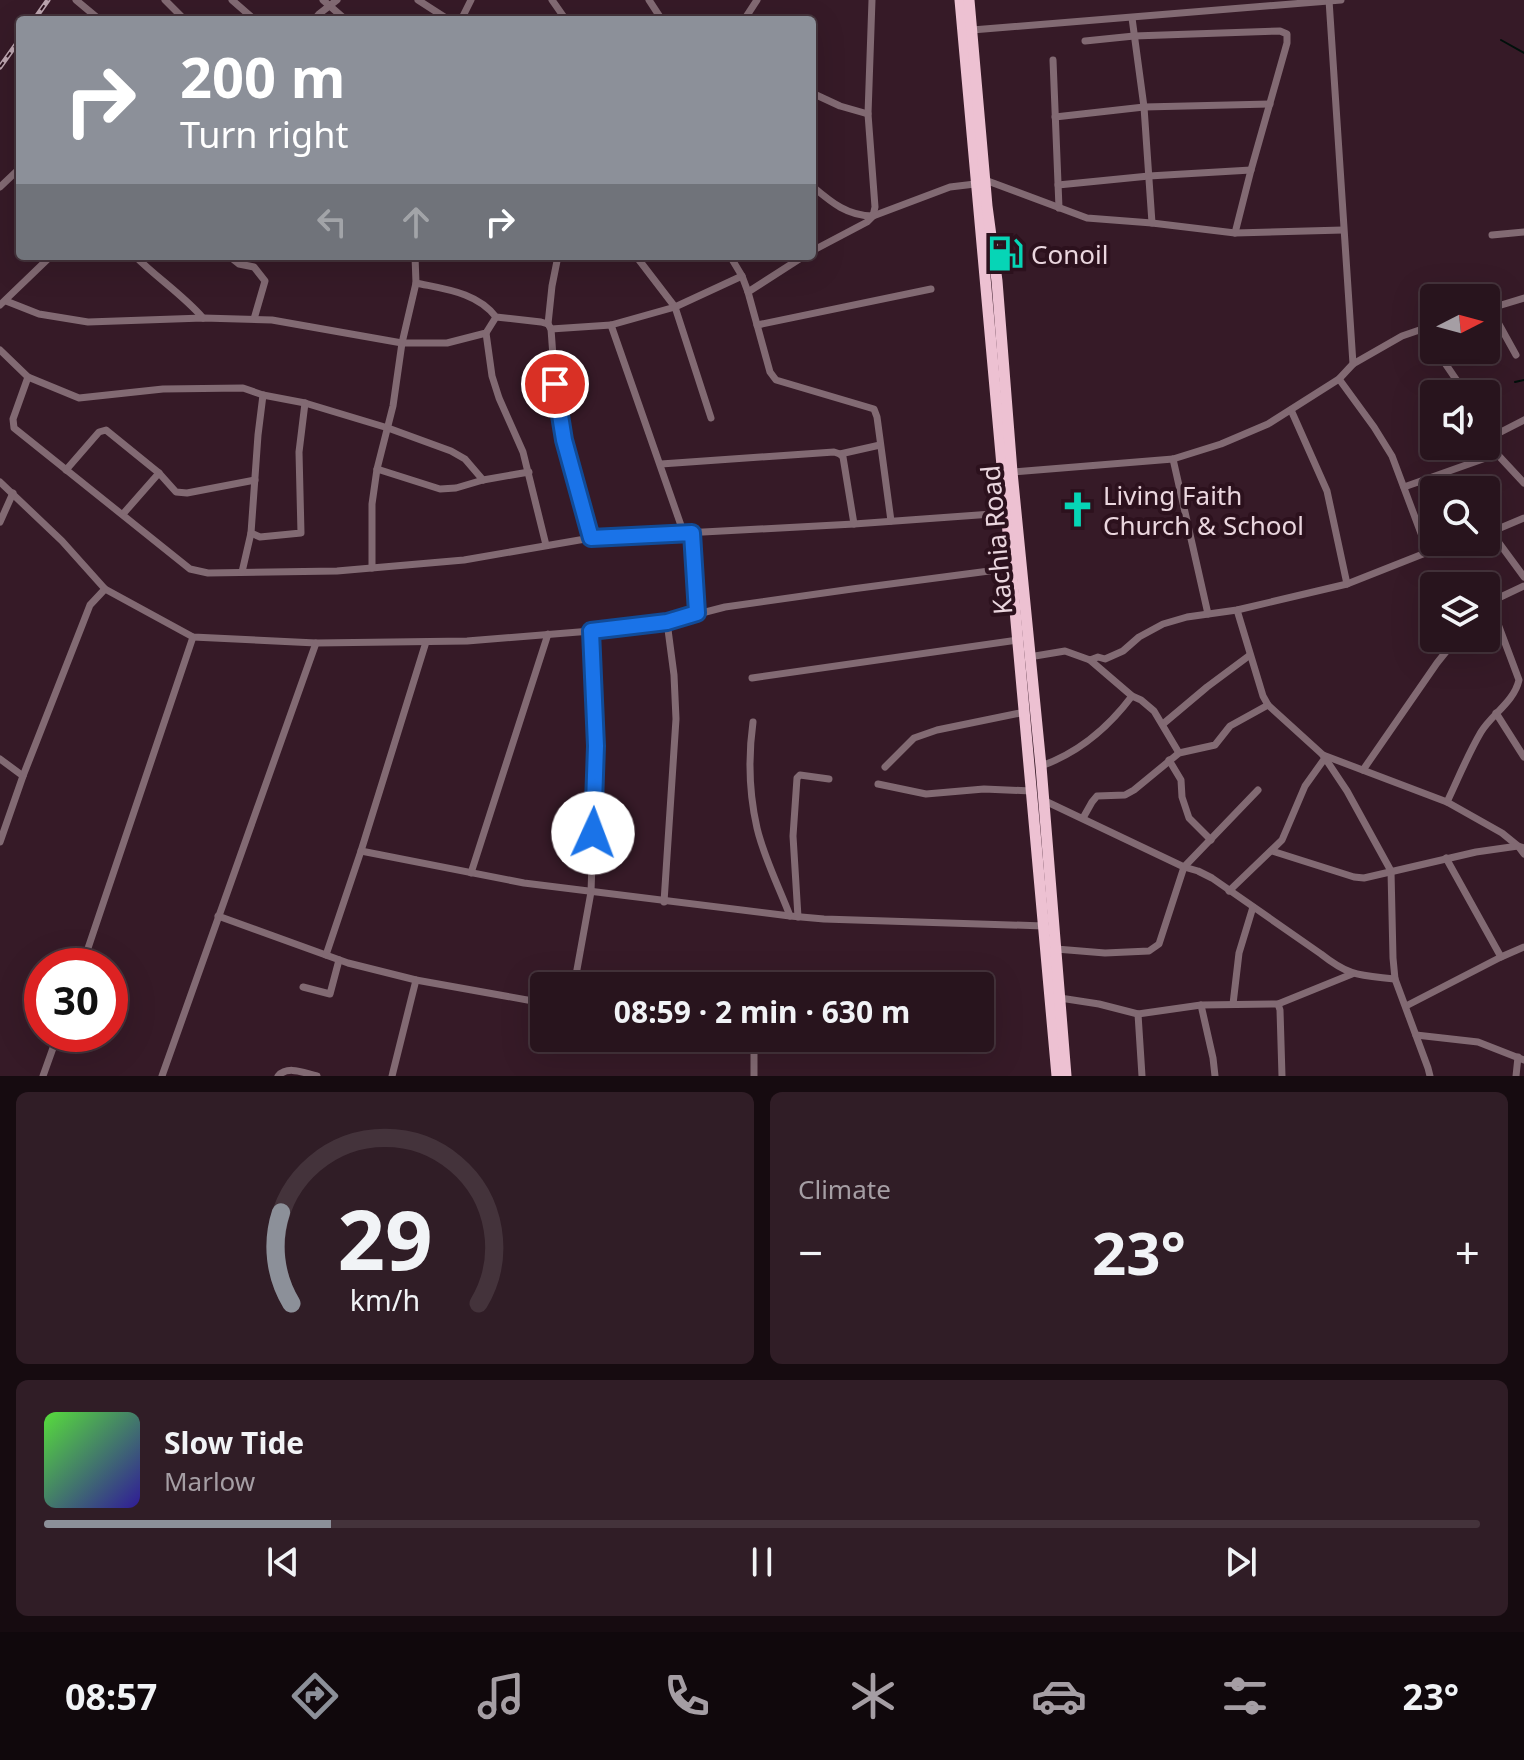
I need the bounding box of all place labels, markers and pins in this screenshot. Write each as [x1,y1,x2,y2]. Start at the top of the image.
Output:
fuel station icon: Conoil [986,235,1024,273]
place label: Conoil [1031,236,1108,272]
pin [521,350,589,418]
place label: Living Faith Church & School [1103,477,1304,543]
church icon: Living Faith Church & School [1058,491,1096,529]

